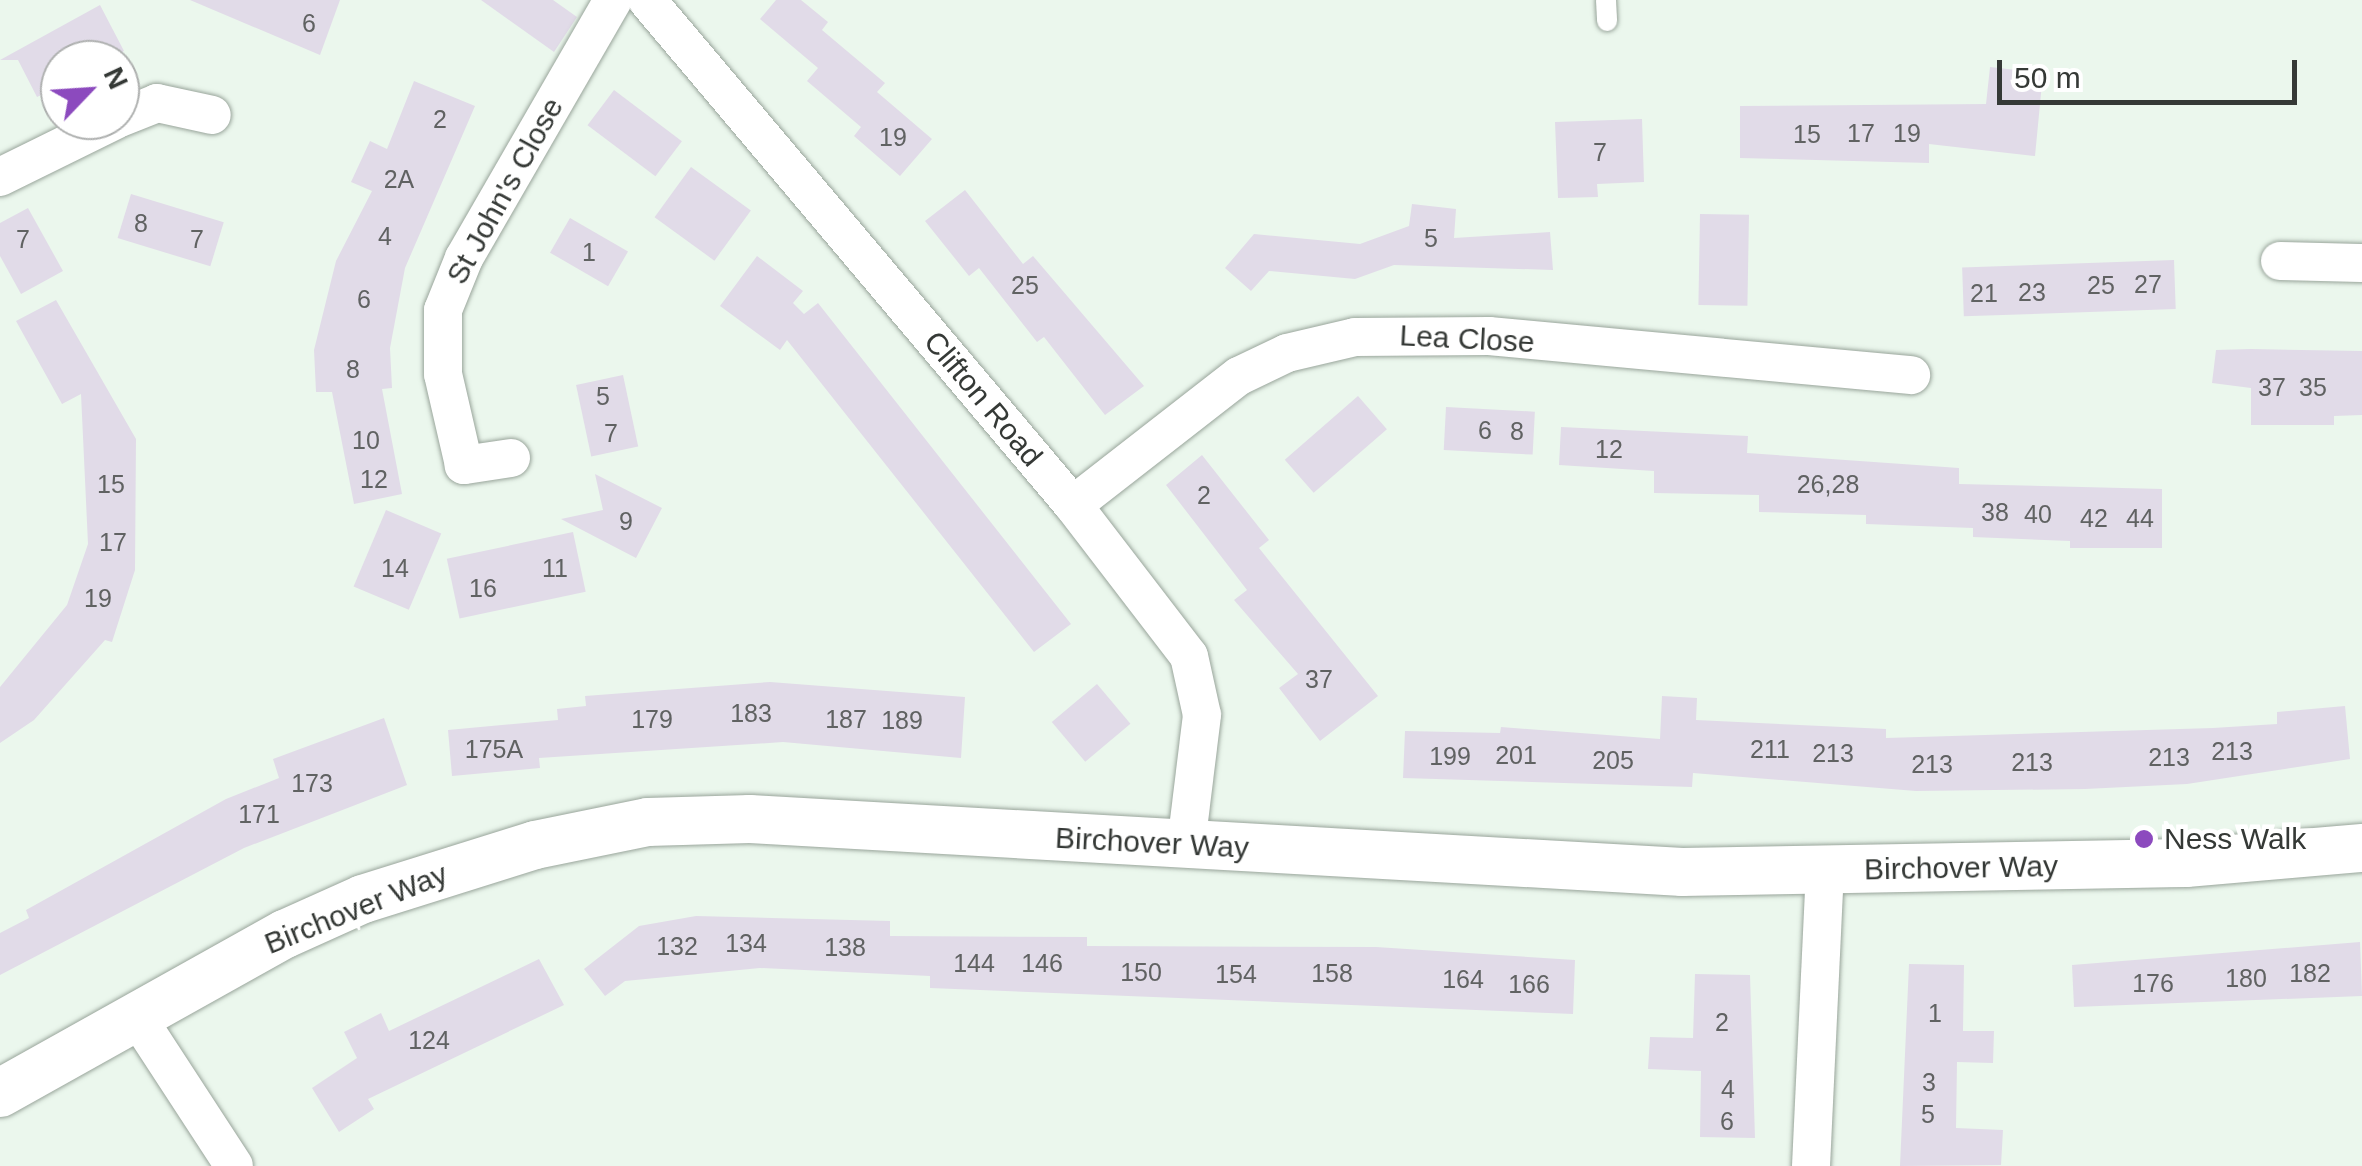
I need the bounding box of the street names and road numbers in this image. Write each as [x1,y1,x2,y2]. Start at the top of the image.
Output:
street label: St John's Close [439,92,571,290]
street label: Lea Close [1399,317,1535,361]
street label: Clifton Road [916,324,1050,474]
street label: Birchover Way [1054,820,1250,866]
street label: Birchover Way [1864,848,2058,888]
street label: Birchover Way [259,856,453,962]

